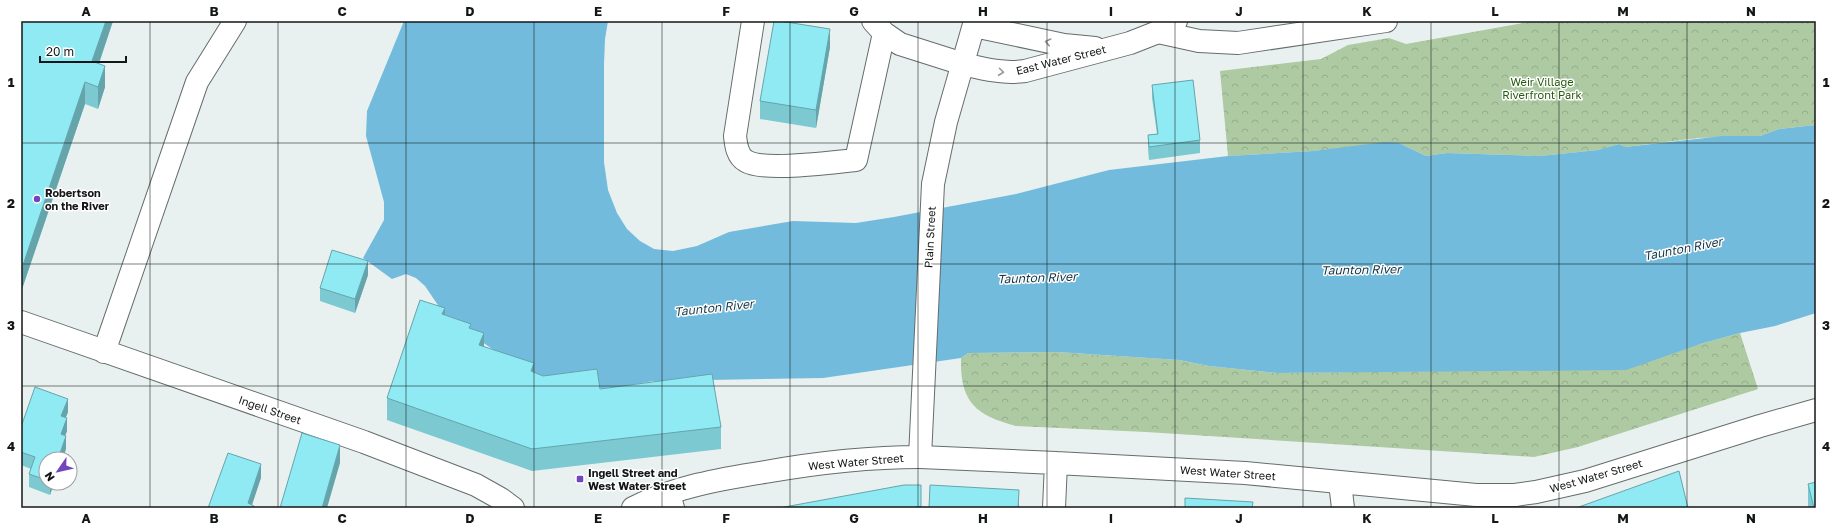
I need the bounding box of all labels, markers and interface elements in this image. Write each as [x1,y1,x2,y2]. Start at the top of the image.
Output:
text: A [81,3,91,19]
text: B [209,3,219,19]
text: C [337,3,347,19]
text: D [465,3,475,19]
text: E [594,3,602,19]
text: F [722,3,730,19]
text: G [849,3,859,19]
text: H [978,3,988,19]
text: I [1109,3,1113,19]
text: J [1235,3,1243,19]
text: K [1362,3,1372,19]
text: L [1491,3,1499,19]
text: M [1617,3,1629,19]
text: N [1746,3,1756,19]
scale bar [40,38,126,64]
one-way arrow [1045,38,1051,46]
street label: East Water Street [1014,42,1107,77]
text: 20 m [46,44,74,59]
one-way arrow [998,67,1004,76]
text: 1 [8,74,15,90]
text: 1 [1823,74,1830,90]
park label: Weir Village Riverfront Park [1502,75,1582,101]
place label: Robertson on the River [45,186,110,212]
marker: Robertson on the River [32,194,42,204]
text: 2 [7,195,15,211]
text: 2 [1822,195,1830,211]
street label: Plain Street [921,206,938,268]
water label: Taunton River [1642,233,1726,263]
water label: Taunton River [1321,261,1403,278]
water label: Taunton River [997,269,1079,286]
water label: Taunton River [674,296,757,319]
text: 3 [7,317,15,333]
text: 3 [1822,317,1830,333]
street label: Ingell Street [237,393,303,426]
text: 4 [7,438,15,454]
text: 4 [1822,438,1830,454]
north arrow [38,451,78,491]
street label: West Water Street [808,451,904,472]
street label: West Water Street [1548,456,1644,495]
street label: West Water Street [1180,463,1276,482]
place label: Ingell Street and West Water Street [588,466,687,492]
text: N [42,470,57,484]
marker: Ingell Street and West Water Street [575,474,585,484]
text: A [81,510,91,526]
text: B [209,510,219,526]
text: C [337,510,347,526]
text: D [465,510,475,526]
text: E [594,510,602,526]
text: F [722,510,730,526]
text: G [849,510,859,526]
text: H [978,510,988,526]
text: I [1109,510,1113,526]
text: J [1235,510,1243,526]
text: K [1362,510,1372,526]
text: L [1491,510,1499,526]
text: M [1617,510,1629,526]
text: N [1746,510,1756,526]

